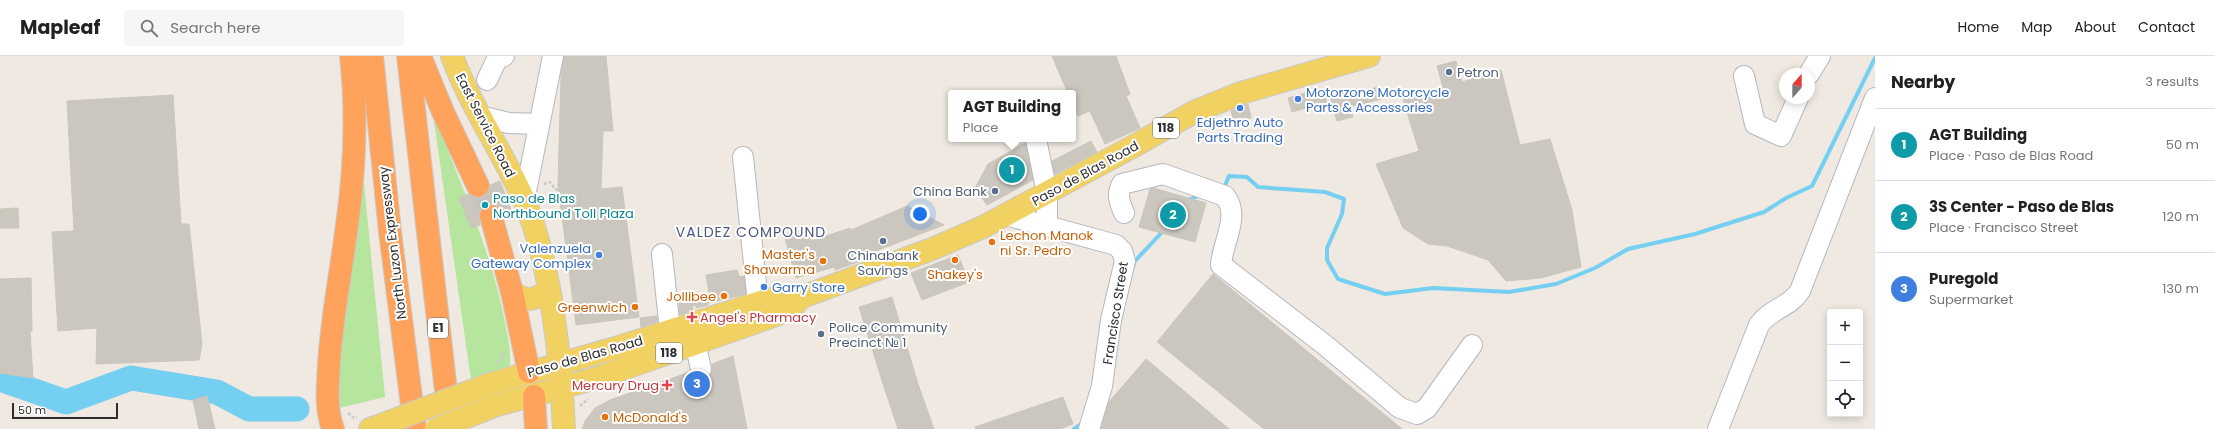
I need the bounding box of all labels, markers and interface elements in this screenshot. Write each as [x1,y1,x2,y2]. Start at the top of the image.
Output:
search box [124,10,404,46]
text: Mapleaf [20,14,100,41]
icon: search [138,17,160,39]
text: Search here [170,17,261,38]
text: Home [1957,17,1999,37]
text: Map [2021,17,2052,37]
text: About [2074,17,2116,37]
text: Contact [2138,17,2195,37]
place label: Petron [1457,63,1499,82]
marker: Petron [1444,67,1454,77]
north arrow [1779,68,1815,104]
street label: East Service Road [451,70,520,181]
text: Nearby [1891,70,1955,94]
text: 3 results [2145,72,2199,91]
place label: Motorzone Motorcycle Parts & Accessories [1306,83,1449,117]
popup [948,90,1076,142]
marker: Motorzone Motorcycle Parts & Accessories [1293,94,1303,104]
text: AGT Building [963,96,1061,117]
marker: Edjethro Auto Parts Trading [1235,103,1245,113]
place label: Edjethro Auto Parts Trading [1197,113,1283,147]
text: Place [963,118,998,137]
road number: 118 [1153,118,1179,138]
text: AGT Building [1929,124,2027,145]
text: 1 [1902,135,1906,154]
text: 50 m [2166,135,2199,154]
street label: Paso de Blas Road [1028,136,1142,211]
text: Place · Paso de Blas Road [1929,146,2093,165]
pin: 1 [999,155,1025,185]
street label: North Luzon Expressway [374,165,411,320]
place label: China Bank [913,182,987,201]
marker: China Bank [990,186,1000,196]
place label: Paso de Blas Northbound Toll Plaza [493,189,634,223]
text: 3S Center - Paso de Blas [1929,196,2114,217]
marker: Paso de Blas Northbound Toll Plaza [480,200,490,210]
pin: 2 [1160,200,1186,230]
your location [910,204,930,224]
text: 2 [1900,207,1908,226]
text: 120 m [2162,207,2199,226]
text: Place · Francisco Street [1929,218,2078,237]
district label: VALDEZ COMPOUND [676,222,826,242]
place label: Lechon Manok ni Sr. Pedro [1000,226,1094,260]
marker: Chinabank Savings [878,236,888,246]
marker: Lechon Manok ni Sr. Pedro [987,237,997,247]
place label: Valenzuela Gateway Complex [471,239,592,273]
place label: Master's Shawarma [744,245,815,279]
place label: Chinabank Savings [847,246,919,280]
marker: Valenzuela Gateway Complex [594,250,604,260]
marker: Shakey's [950,255,960,265]
marker: Master's Shawarma [818,256,828,266]
street label: Francisco Street [1098,260,1133,366]
place label: Shakey's [927,265,983,284]
text: Puregold [1929,268,1998,289]
place label: Garry Store [772,278,845,297]
text: 3 [1900,279,1908,298]
text: 130 m [2162,279,2199,298]
marker: Garry Store [759,282,769,292]
place label: Jollibee [666,287,716,306]
text: Supermarket [1929,290,2013,309]
marker: Jollibee [719,291,729,301]
place label: Greenwich [558,298,627,317]
marker: Greenwich [630,302,640,312]
place label: Angel's Pharmacy [700,308,817,327]
map controls [1827,309,1863,417]
button: + [1827,309,1863,345]
marker: Angel's Pharmacy [687,312,697,322]
road number: E1 [428,318,448,338]
place label: Police Community Precinct № 1 [829,318,948,352]
marker: Police Community Precinct № 1 [816,329,826,339]
street label: Paso de Blas Road [525,331,645,382]
road number: 118 [656,343,682,363]
button: − [1827,345,1863,381]
pin: 3 [684,369,710,399]
place label: Mercury Drug [572,376,659,395]
marker: Mercury Drug [662,380,672,390]
button: locate [1827,381,1863,417]
scale bar [12,401,118,420]
text: 50 m [18,402,46,418]
place label: McDonald's [613,408,688,427]
marker: McDonald's [600,412,610,422]

